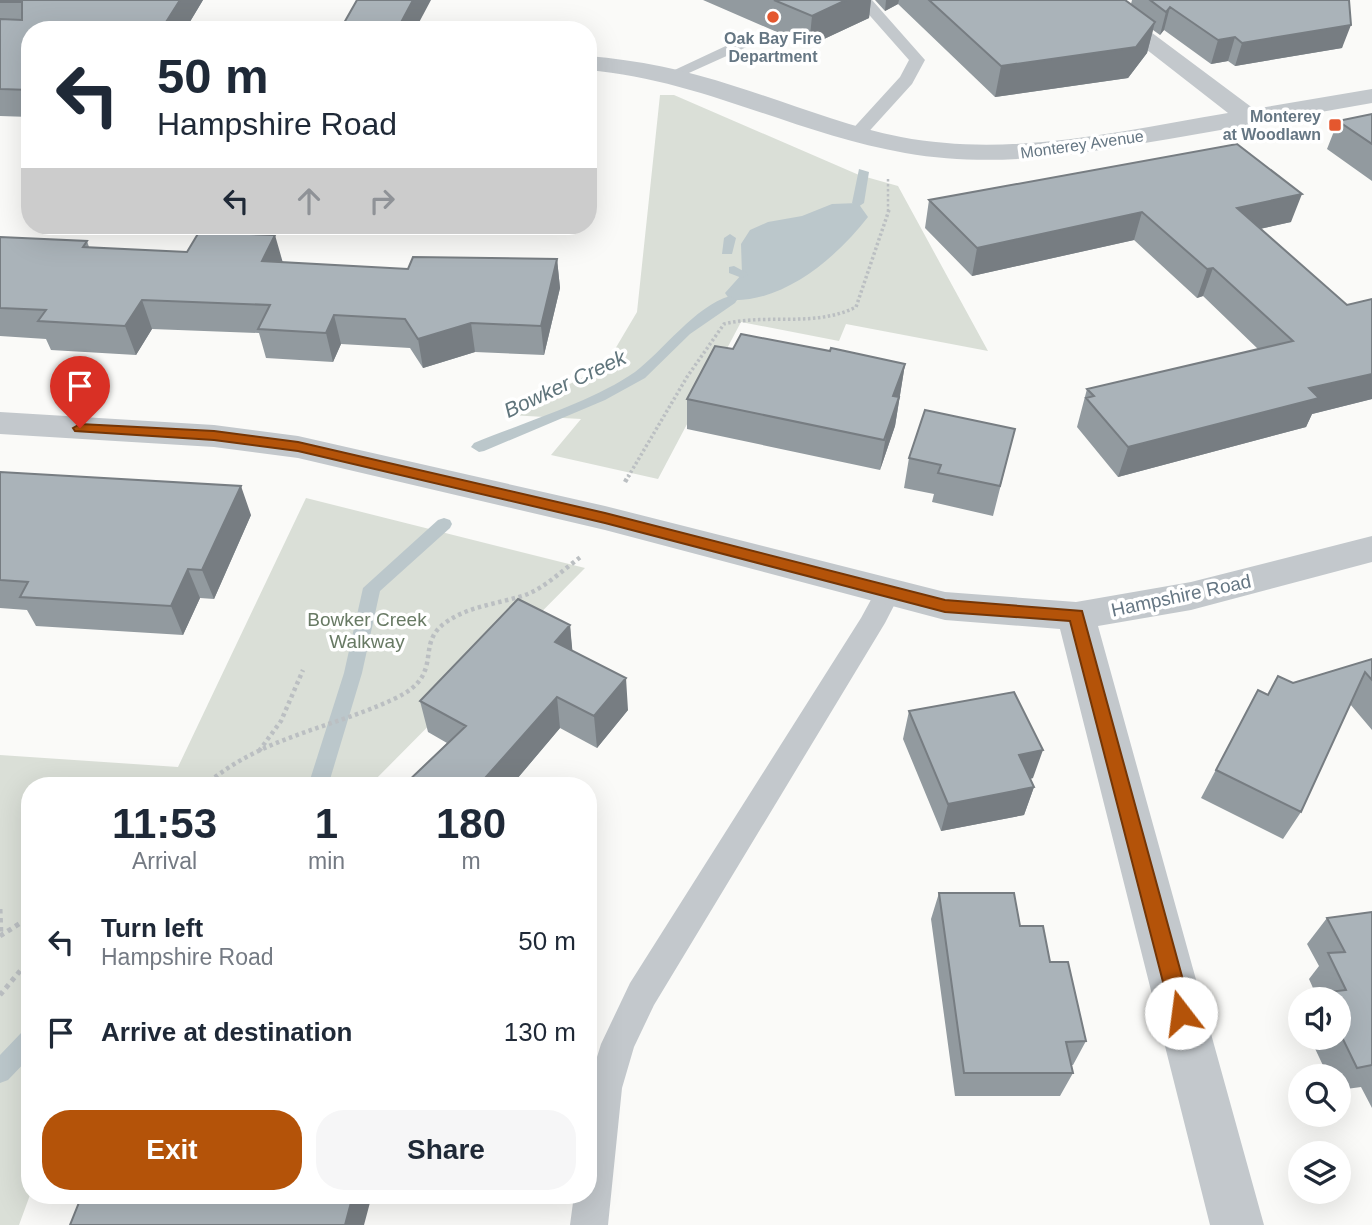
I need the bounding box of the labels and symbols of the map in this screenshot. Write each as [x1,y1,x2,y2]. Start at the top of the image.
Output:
marker: Oak Bay Fire Department [765,9,781,25]
place label: Oak Bay Fire Department [724,30,822,65]
place label: Monterey at Woodlawn [1223,108,1321,143]
marker: Monterey at Woodlawn [1327,117,1343,133]
street label: Monterey Avenue [1019,127,1145,162]
water label: Bowker Creek [500,345,631,422]
pin [50,356,110,428]
street label: Hampshire Road [1109,570,1253,621]
park label: Bowker Creek Walkway [307,609,427,652]
position arrow [1144,976,1218,1050]

